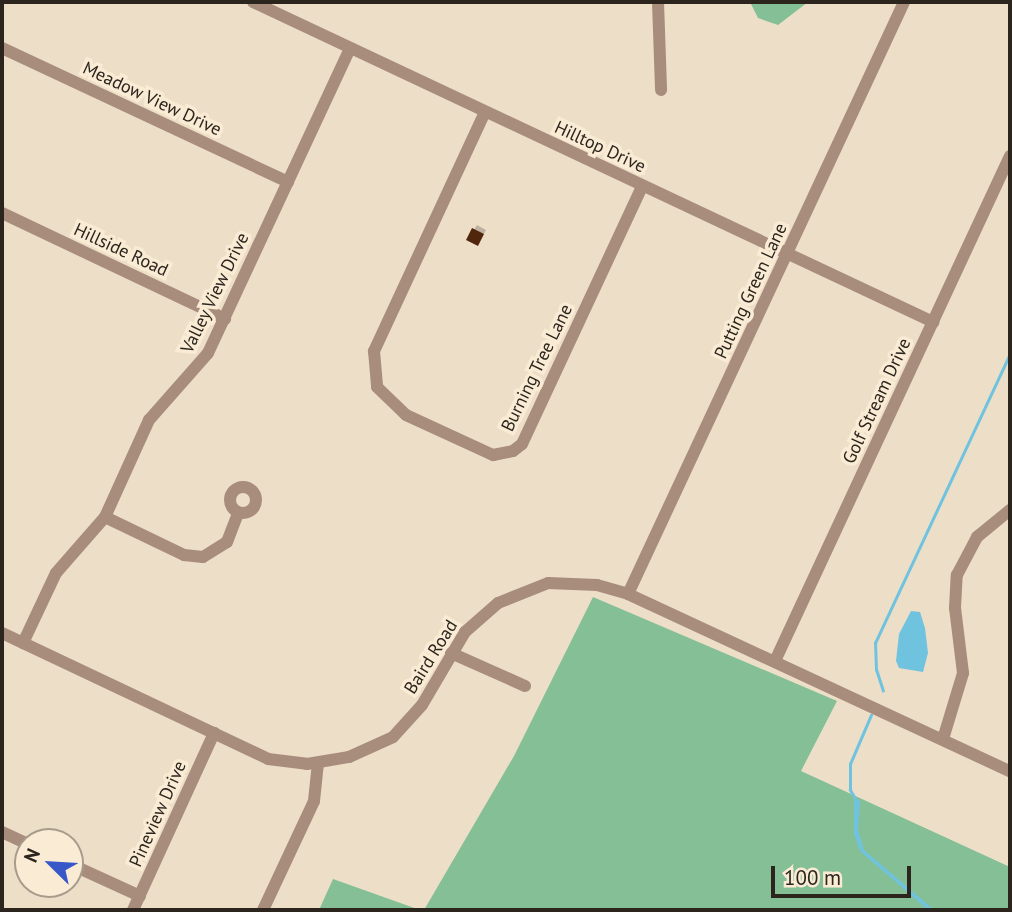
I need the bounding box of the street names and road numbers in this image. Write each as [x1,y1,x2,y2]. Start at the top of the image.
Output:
street label: Meadow View Drive [79,57,225,141]
street label: Hilltop Drive [551,117,649,177]
street label: Hillside Road [70,219,172,281]
street label: Putting Green Lane [710,220,792,362]
street label: Valley View Drive [176,228,254,358]
street label: Burning Tree Lane [497,301,577,435]
street label: Golf Stream Drive [838,335,916,467]
street label: Baird Road [400,616,462,698]
street label: Pineview Drive [125,757,191,871]

